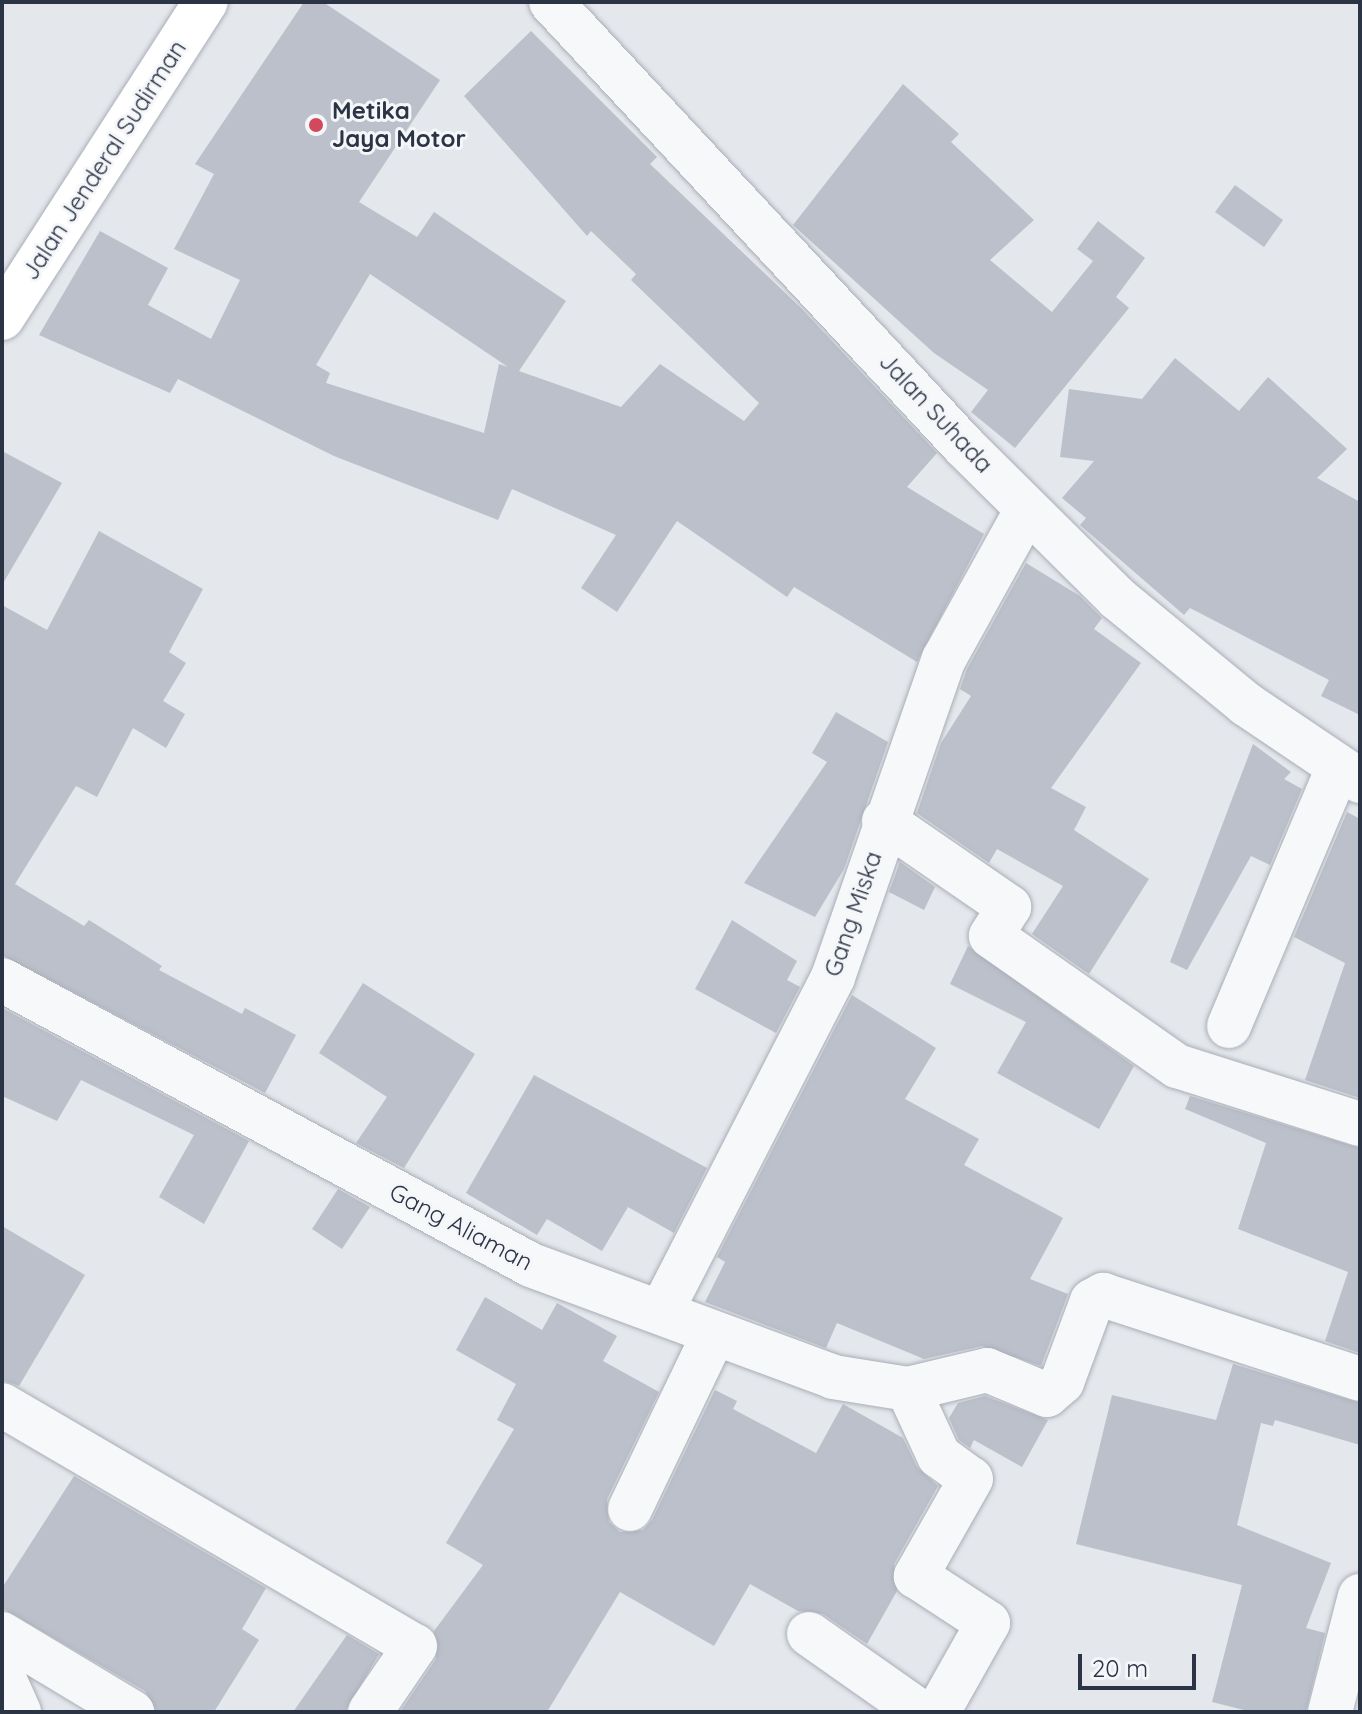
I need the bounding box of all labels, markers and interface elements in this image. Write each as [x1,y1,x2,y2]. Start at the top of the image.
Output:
street label: Jalan Jenderal Sudirman [16,35,192,285]
place label: Metika Jaya Motor [332,97,466,153]
marker: Metika Jaya Motor [307,116,325,134]
street label: Jalan Suhada [873,347,999,479]
street label: Gang Miska [818,848,888,980]
street label: Gang Aliaman [384,1177,538,1277]
scale bar [1082,1638,1200,1688]
text: 20 m [1092,1653,1148,1683]

